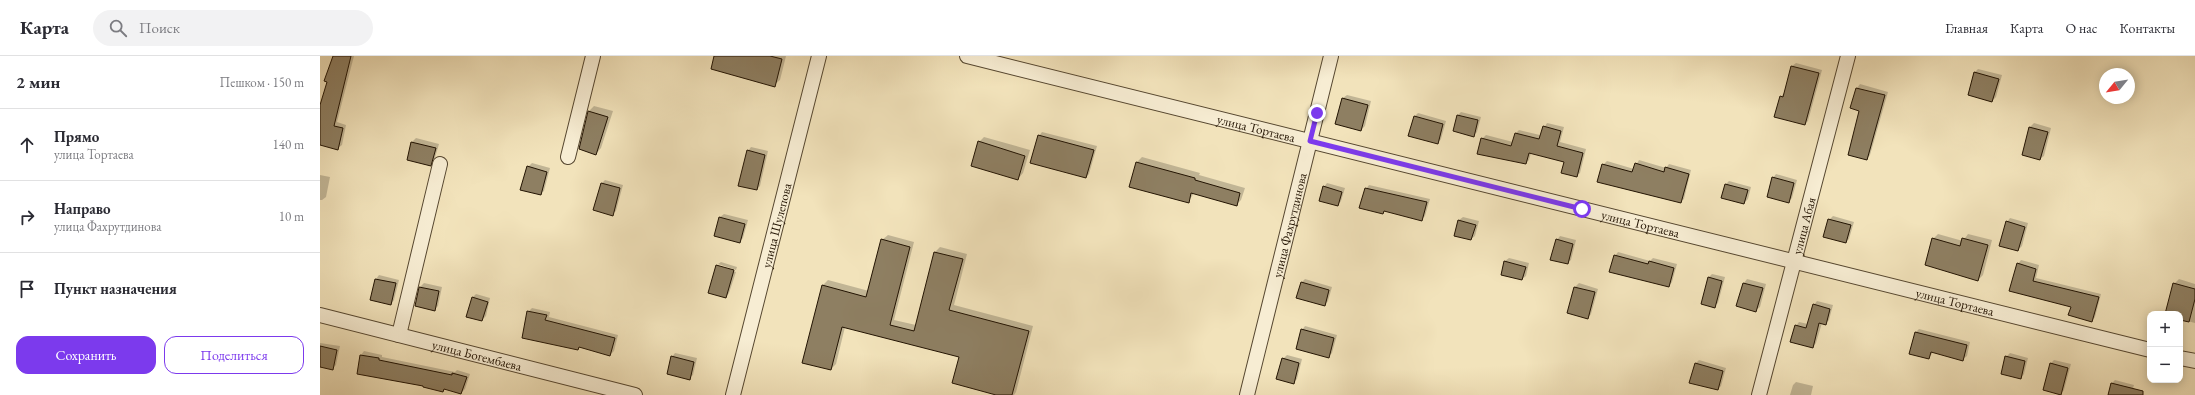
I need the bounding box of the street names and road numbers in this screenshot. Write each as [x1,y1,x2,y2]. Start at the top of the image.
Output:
street label: улица Тортаева [1215,110,1298,146]
street label: улица Фахрутдинова [1268,170,1311,280]
street label: улица Шулепова [758,181,796,270]
street label: улица Абая [1788,195,1820,256]
street label: улица Тортаева [1600,206,1682,242]
street label: улица Тортаева [1914,284,1996,320]
street label: улица Богембаева [430,336,524,375]

